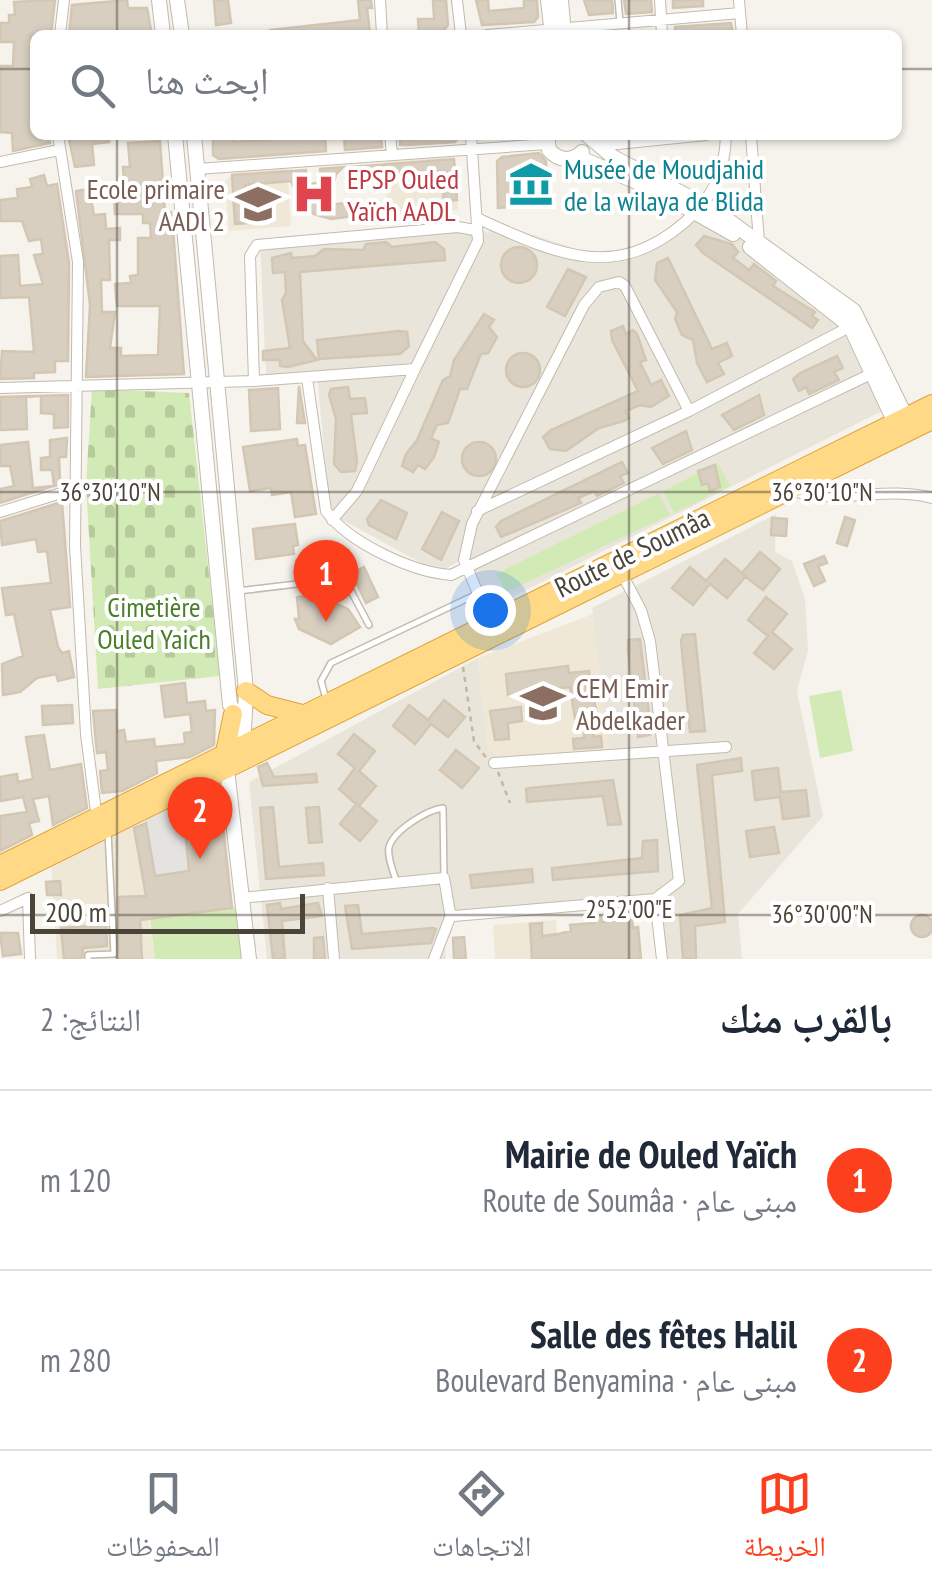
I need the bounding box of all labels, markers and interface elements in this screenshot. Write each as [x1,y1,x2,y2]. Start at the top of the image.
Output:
search box [30,30,902,140]
text: ابحث هنا [145,55,269,104]
icon: search [65,58,120,113]
place label: Musée de Moudjahid de la wilaya de Blida [564,150,764,219]
place label: EPSP Ouled Yaïch AADL [347,160,459,229]
museum icon: Musée de Moudjahid de la wilaya de Blida [507,160,555,208]
place label: Ecole primaire AADl 2 [87,170,225,239]
hospital icon: EPSP Ouled Yaïch AADL [290,170,338,218]
school or university icon: Ecole primaire AADl 2 [234,180,282,228]
text: 36°30'10"N [59,476,161,508]
text: 36°30'10"N [771,476,873,508]
street label: Route de Soumâa [548,499,716,605]
pin: 1 [294,540,358,622]
your location [465,585,516,636]
park label: Cimetière Ouled Yaich [97,588,211,657]
place label: CEM Emir Abdelkader [576,669,685,738]
school or university icon: CEM Emir Abdelkader [519,679,567,727]
pin: 2 [168,776,232,859]
scale bar [30,889,305,934]
text: 200 m [45,893,107,930]
text: 2°52'00"E [585,893,673,925]
text: 36°30'00"N [771,898,873,930]
text: بالقرب منك [719,990,892,1045]
text: النتائج: 2 [40,998,141,1040]
text: Mairie de Ouled Yaïch [505,1129,797,1178]
text: 120 m [40,1159,111,1201]
text: 1 [852,1159,867,1201]
text: مبنى عام · Route de Soumâa [483,1179,797,1221]
text: Salle des fêtes Halil [530,1309,797,1358]
text: 280 m [40,1339,111,1381]
text: 2 [852,1339,867,1381]
text: مبنى عام · Boulevard Benyamina [435,1359,797,1401]
tab: المحفوظات [106,1466,220,1574]
tab: الاتجاهات [432,1466,531,1574]
tab: الخريطة [744,1466,826,1574]

